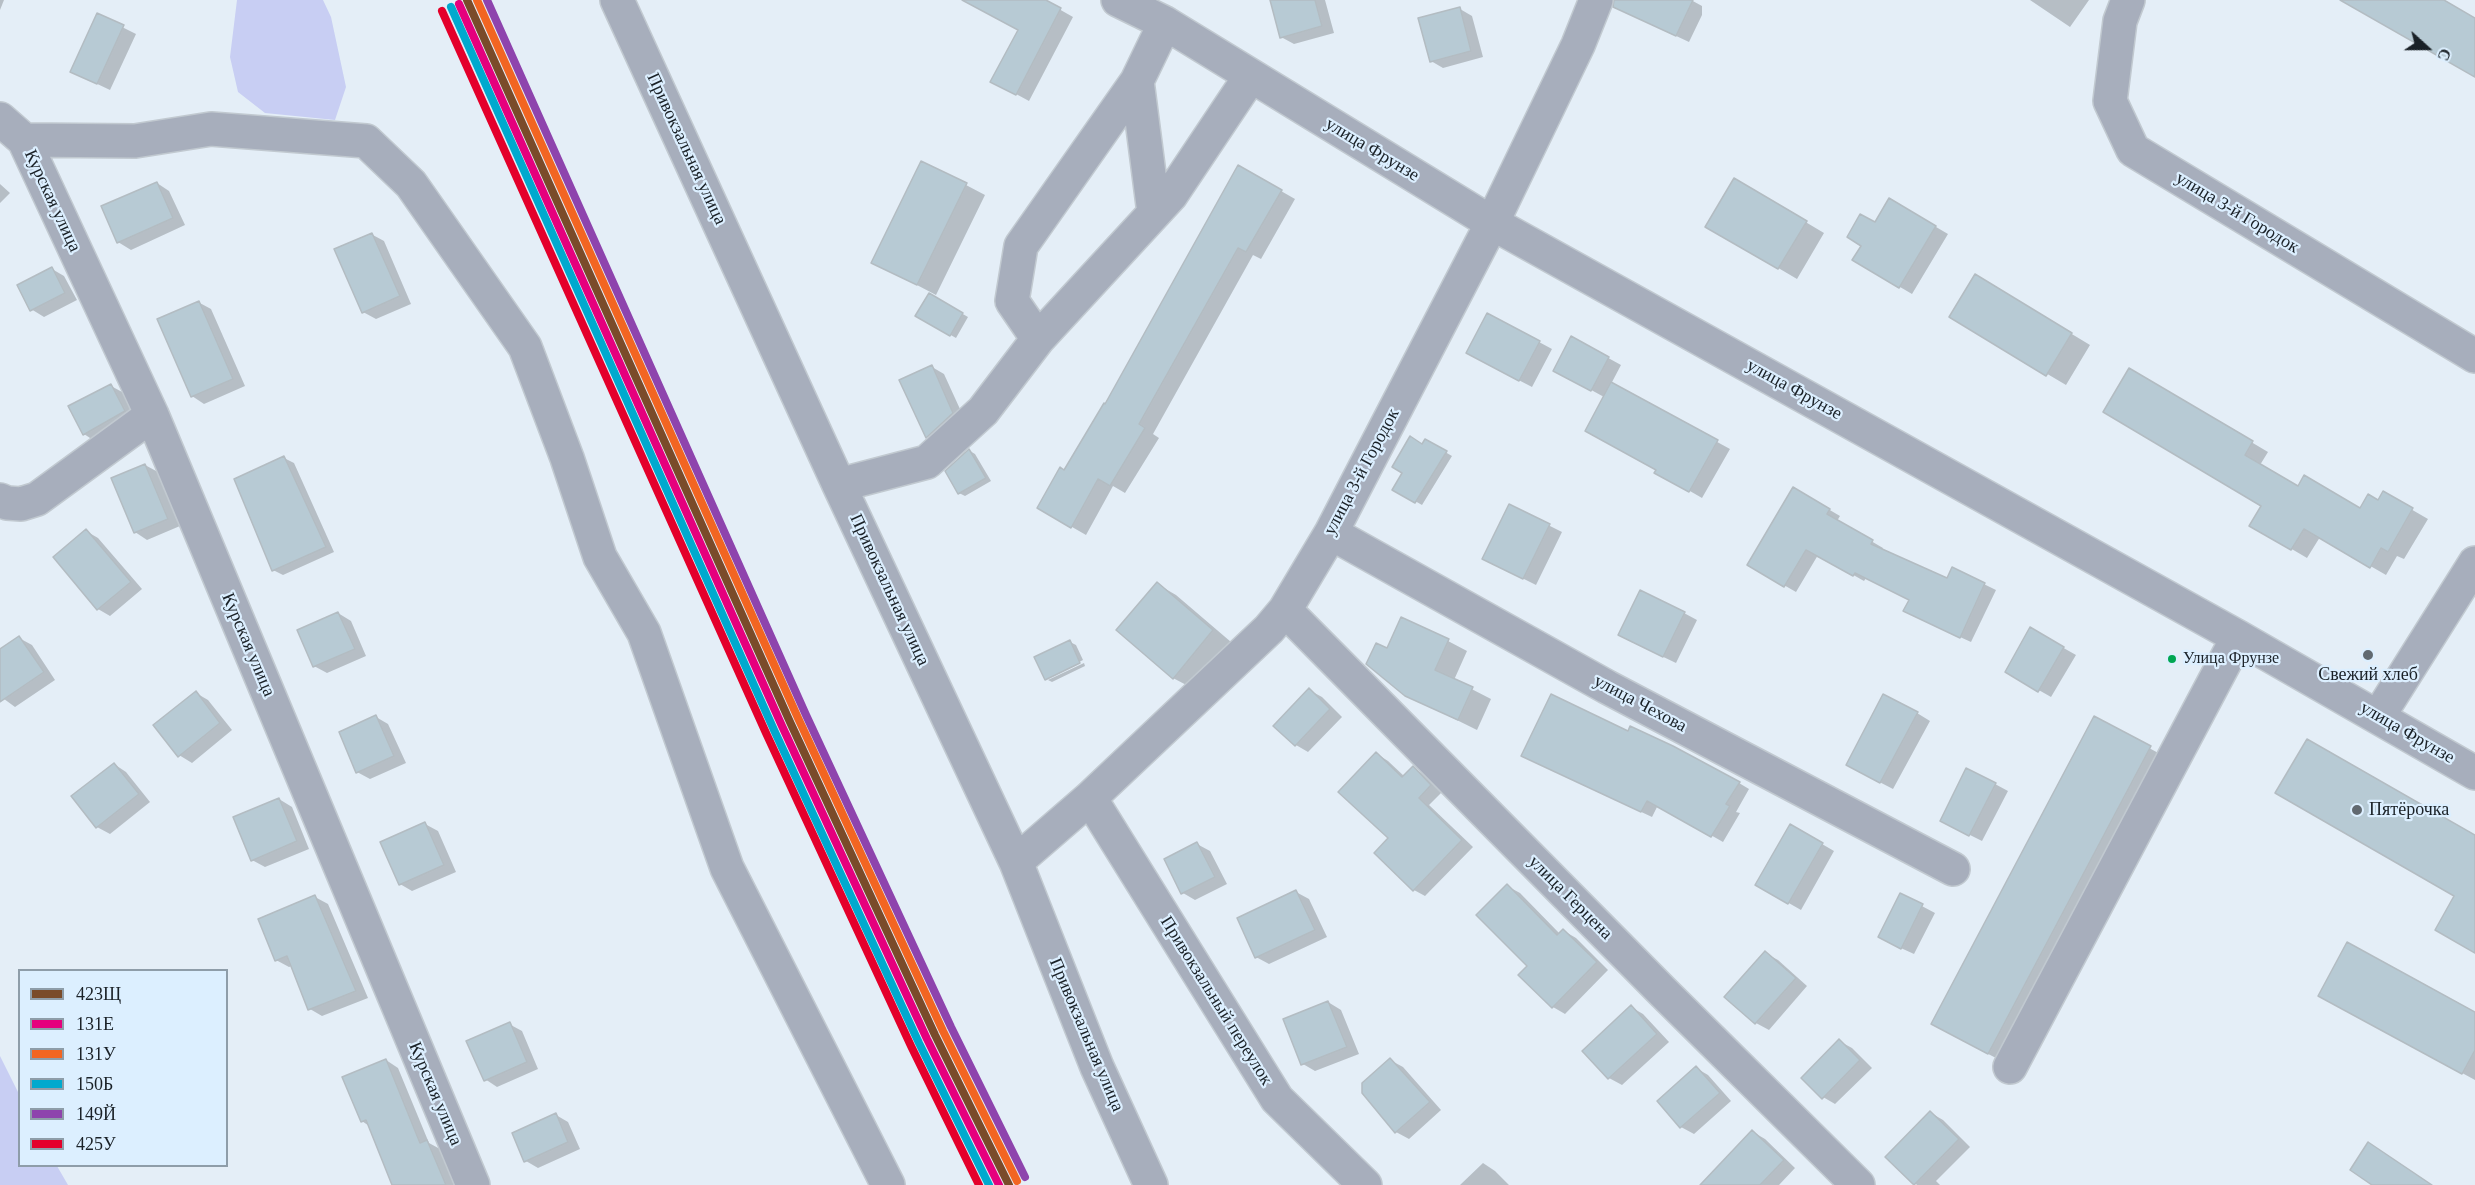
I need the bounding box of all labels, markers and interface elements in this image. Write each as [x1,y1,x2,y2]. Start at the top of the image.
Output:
north arrow [2397,18,2457,78]
text: С [2434,46,2454,63]
street label: Привокзальная улица [641,70,731,228]
street label: улица Фрунзе [1321,114,1423,186]
street label: Курская улица [19,146,85,256]
street label: улица 3-й Городок [2171,168,2303,258]
street label: улица Фрунзе [1743,355,1845,425]
street label: улица 3-й Городок [1320,405,1404,539]
street label: Привокзальная улица [844,511,934,669]
street label: Курская улица [217,590,279,700]
marker: Свежий хлеб [2361,648,2375,662]
place label: Улица Фрунзе [2183,649,2279,669]
marker: Улица Фрунзе [2166,653,2178,665]
place label: Свежий хлеб [2318,664,2418,686]
street label: улица Чехова [1590,671,1690,737]
street label: улица Фрунзе [2356,697,2458,769]
place label: Пятёрочка [2369,799,2449,821]
marker: Пятёрочка [2350,803,2364,817]
street label: улица Герцена [1523,851,1617,945]
street label: Привокзальный переулок [1155,913,1277,1089]
street label: Привокзальная улица [1044,955,1128,1115]
legend [18,969,228,1167]
text: 423Щ [76,984,121,1004]
text: 131Е [76,1014,114,1034]
street label: Курская улица [404,1039,466,1149]
text: 131У [76,1044,116,1064]
text: 150Б [76,1074,113,1094]
text: 149Й [76,1104,116,1124]
text: 425У [76,1134,116,1154]

